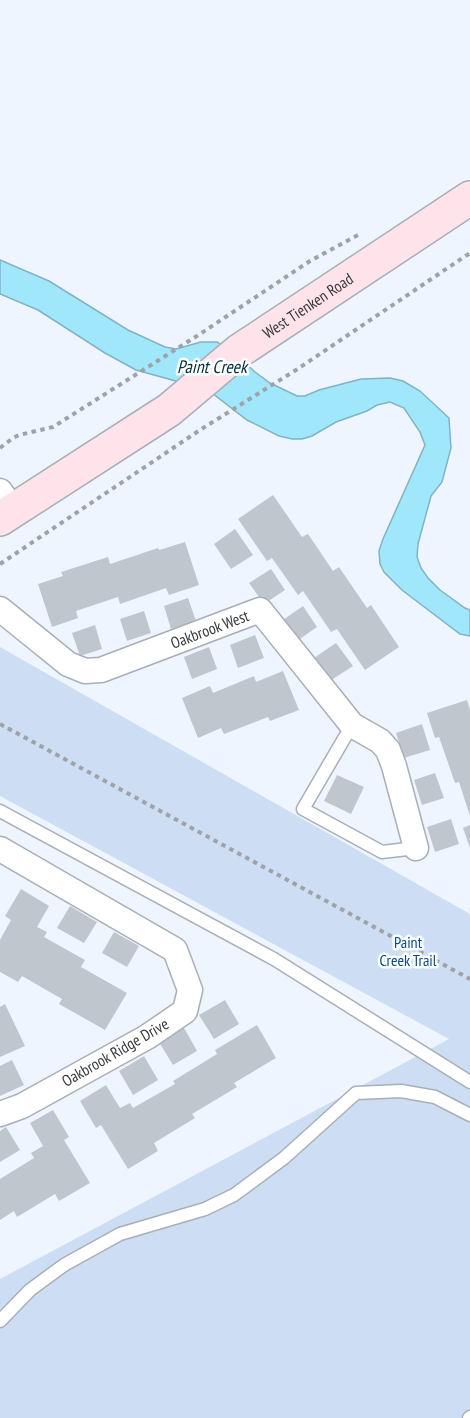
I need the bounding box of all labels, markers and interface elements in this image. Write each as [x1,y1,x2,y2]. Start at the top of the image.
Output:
street label: West Tienken Road [259,268,357,343]
water label: Paint Creek [177,355,249,378]
street label: Oakbrook West [168,605,252,653]
park label: Paint Creek Trail [379,932,437,970]
street label: Oakbrook Ridge Drive [58,1013,172,1091]

